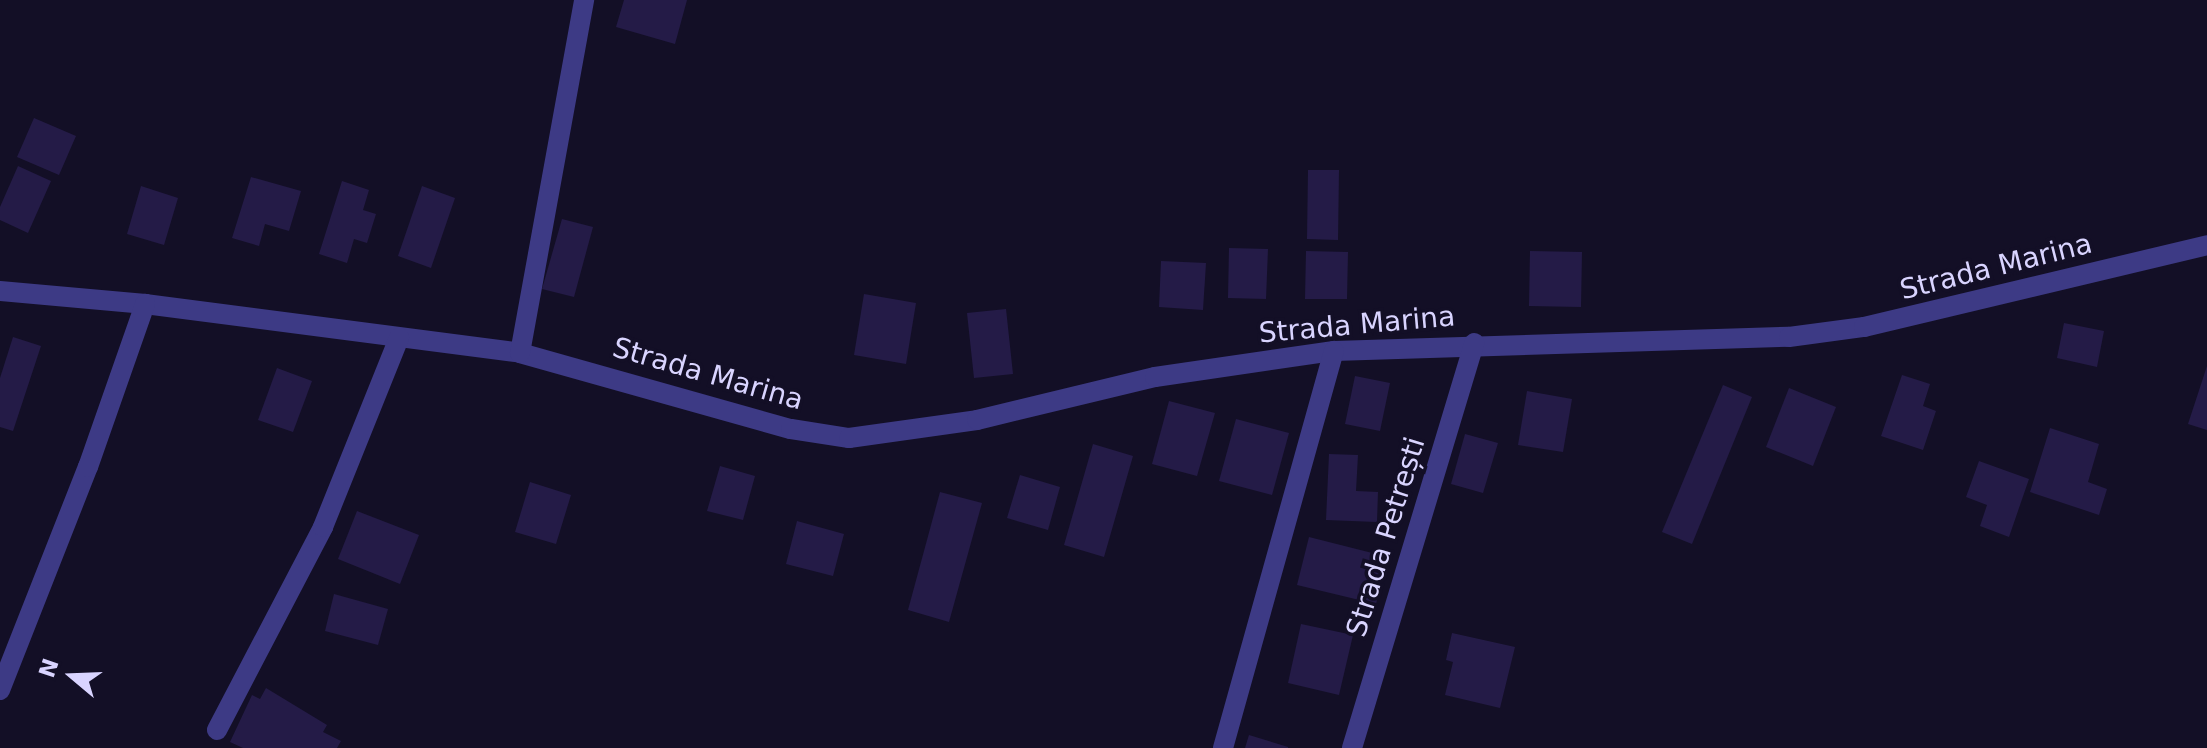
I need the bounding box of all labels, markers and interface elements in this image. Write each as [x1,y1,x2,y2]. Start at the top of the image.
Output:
street label: Strada Marina [1896,227,2096,307]
street label: Strada Marina [1258,300,1456,350]
street label: Strada Marina [609,331,807,417]
street label: Strada Petrești [1340,433,1432,641]
north arrow [32,636,112,716]
text: N [34,655,64,681]

